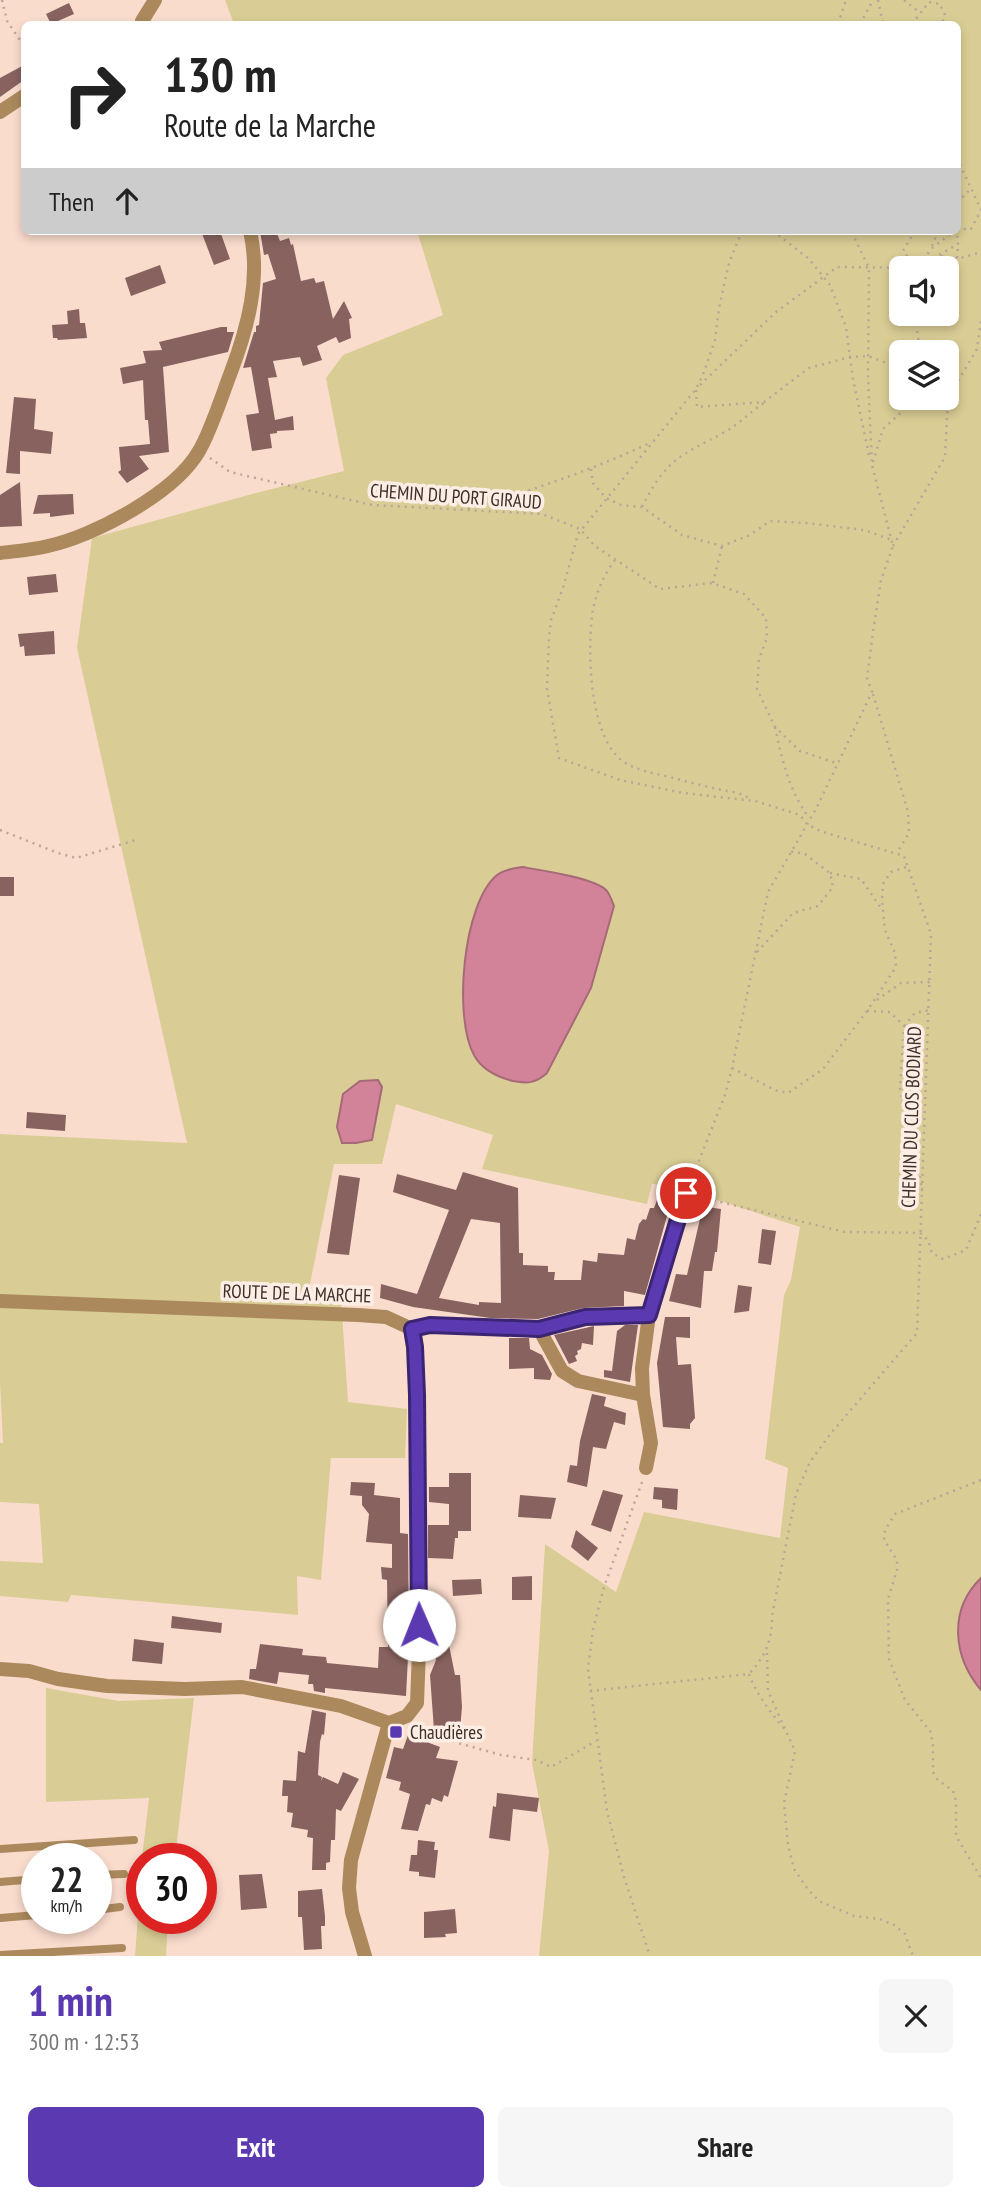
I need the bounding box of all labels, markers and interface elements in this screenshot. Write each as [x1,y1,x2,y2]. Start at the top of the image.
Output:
text: 130 m [164,42,277,106]
icon: right [49,49,140,140]
text: Route de la Marche [164,104,376,146]
icon: ahead [108,182,146,220]
text: Then [49,185,94,218]
map controls [889,256,959,410]
button: sound [889,256,959,326]
button: layers [889,340,959,410]
street label: CHEMIN DU PORT GIRAUD [369,478,543,514]
street label: CHEMIN DU CLOS BODIARD [896,1026,926,1208]
pin [656,1163,716,1223]
icon: arrive [667,1174,705,1212]
street label: ROUTE DE LA MARCHE [222,1278,372,1308]
position arrow [382,1588,456,1662]
place label: Chaudières [410,1720,483,1744]
marker: Chaudières [388,1724,404,1740]
speed limit sign: 30 [126,1843,217,1934]
text: 22 [50,1856,83,1902]
text: km/h [51,1894,82,1917]
text: 1 min [28,1973,113,2028]
button: close [879,1979,953,2053]
text: 300 m · 12:53 [28,2027,140,2056]
button: Exit [28,2107,484,2187]
button: Share [498,2107,953,2187]

